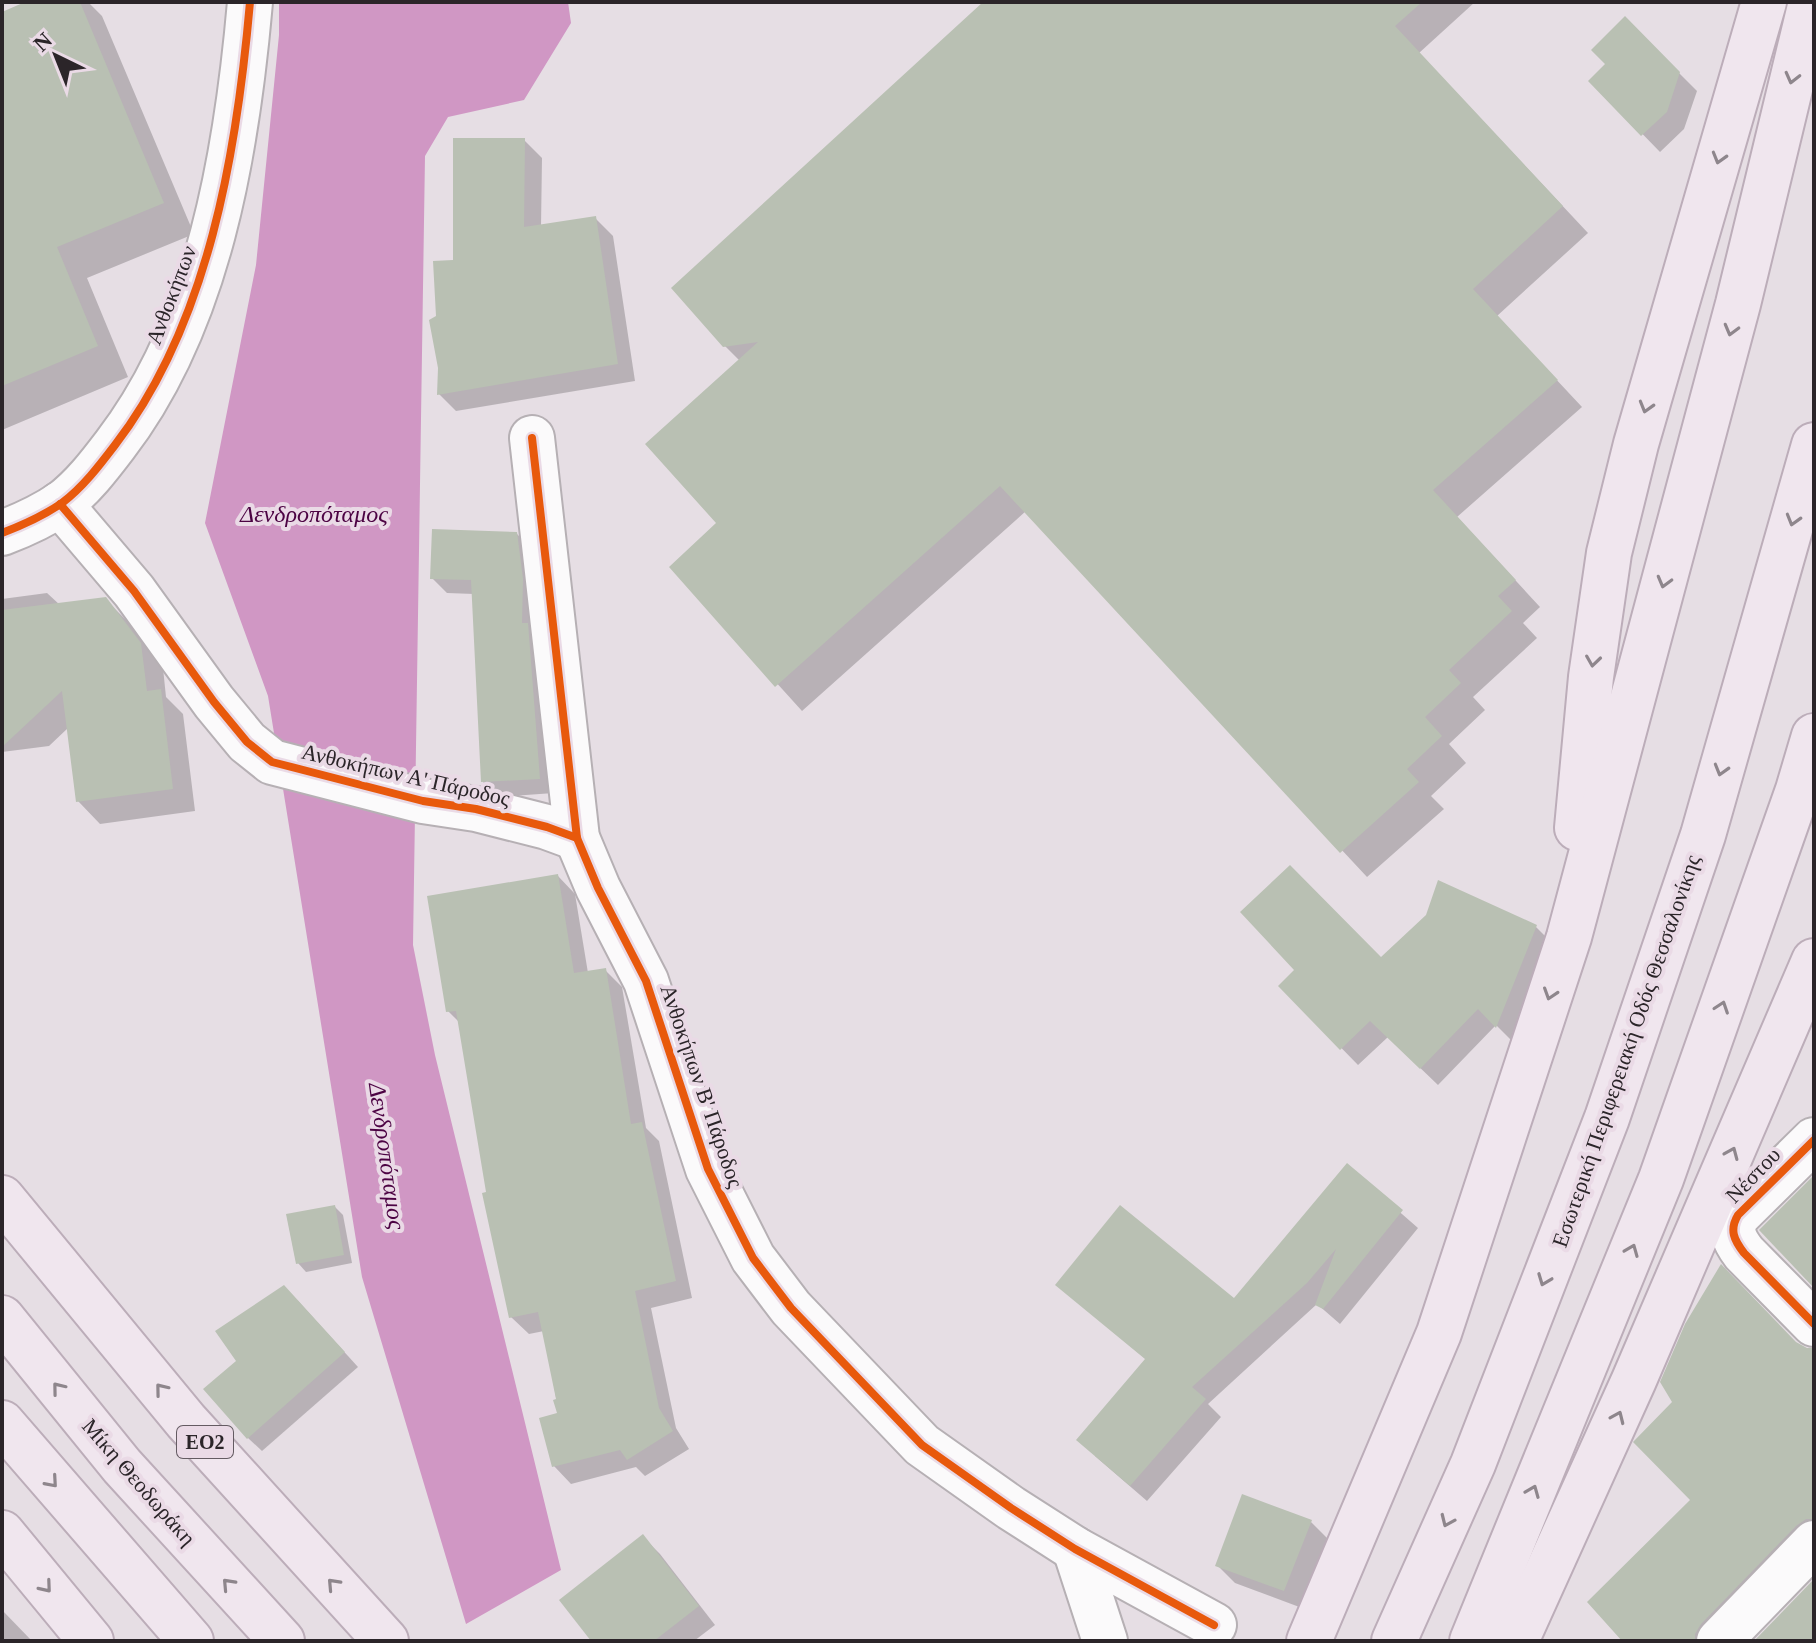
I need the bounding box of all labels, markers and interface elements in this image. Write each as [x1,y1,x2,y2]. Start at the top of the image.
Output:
north arrow [16,16,96,96]
text: N [28,27,57,56]
one-way arrow [1784,70,1801,84]
one-way arrow [1712,150,1728,164]
street label: Ανθοκήπων [141,242,201,348]
one-way arrow [1724,323,1740,337]
one-way arrow [1639,400,1655,414]
water label: Δενδροπόταμος [239,501,388,527]
one-way arrow [1785,513,1802,527]
one-way arrow [1656,574,1673,588]
one-way arrow [1585,655,1602,668]
street label: Ανθοκήπων Α' Πάροδος [299,739,513,811]
one-way arrow [1714,763,1730,777]
street label: Εσωτερική Περιφερειακή Οδός Θεσσαλονίκης [1547,851,1705,1250]
street label: Ανθοκήπων Β' Πάροδος [656,981,749,1191]
one-way arrow [1543,987,1559,1000]
one-way arrow [1712,1000,1728,1014]
water label: Δενδροπόταμος [364,1080,410,1231]
street label: Νέστου [1720,1142,1786,1208]
one-way arrow [1722,1147,1738,1161]
one-way arrow [1622,1244,1639,1258]
one-way arrow [1537,1272,1554,1286]
one-way arrow [53,1382,67,1397]
one-way arrow [156,1384,170,1399]
one-way arrow [1608,1411,1624,1425]
street label: Μίκη Θεοδωράκη [77,1414,201,1550]
road number: ΕΟ2 [177,1426,233,1458]
one-way arrow [42,1473,57,1488]
one-way arrow [1524,1485,1540,1499]
one-way arrow [1441,1513,1457,1528]
one-way arrow [36,1578,51,1593]
one-way arrow [224,1579,238,1594]
one-way arrow [327,1579,342,1593]

